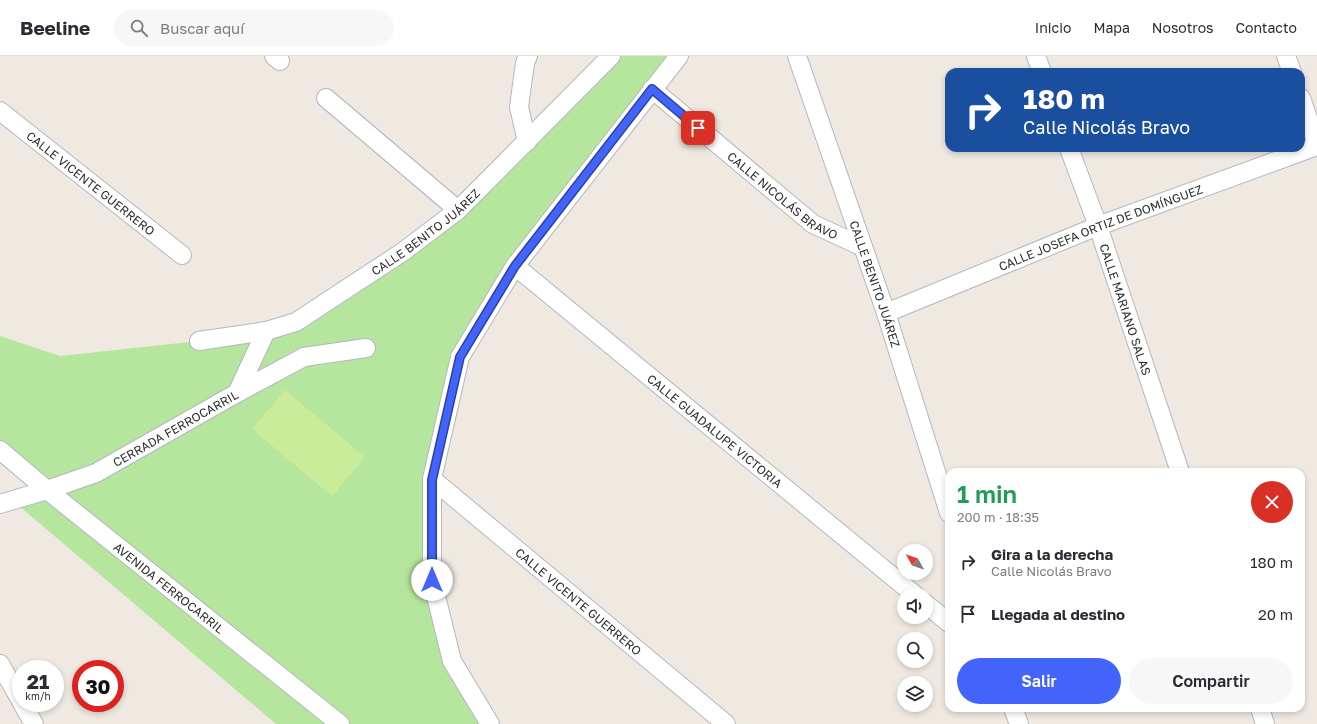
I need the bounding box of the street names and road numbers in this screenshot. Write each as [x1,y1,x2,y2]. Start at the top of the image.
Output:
street label: CALLE VICENTE GUERRERO [24,128,158,238]
street label: CALLE NICOLÁS BRAVO [725,148,841,242]
street label: CALLE JOSEFA ORTIZ DE DOMÍNGUEZ [996,181,1204,274]
street label: CALLE BENITO JUÁREZ [368,185,483,278]
street label: CALLE BENITO JUÁREZ [847,218,904,349]
street label: CALLE MARIANO SALAS [1097,242,1155,377]
street label: CALLE GUADALUPE VICTORIA [644,371,786,490]
street label: CERRADA FERROCARRIL [110,386,241,470]
street label: AVENIDA FERROCARRIL [111,539,227,636]
street label: CALLE VICENTE GUERRERO [513,544,645,658]

